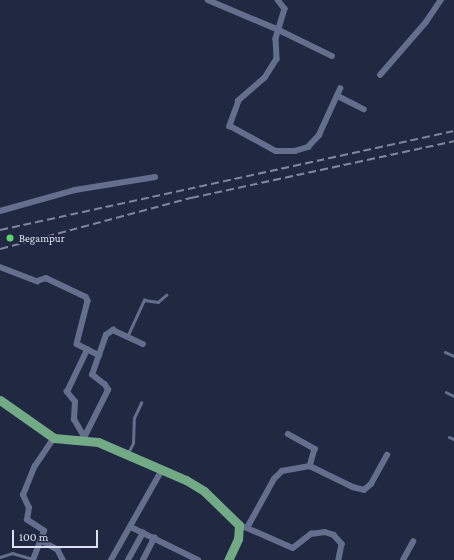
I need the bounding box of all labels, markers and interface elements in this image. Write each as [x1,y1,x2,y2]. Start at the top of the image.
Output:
place label: Begampur [19,231,65,245]
marker: Begampur [4,232,16,244]
scale bar [14,522,100,548]
text: 100 m [19,530,48,544]

